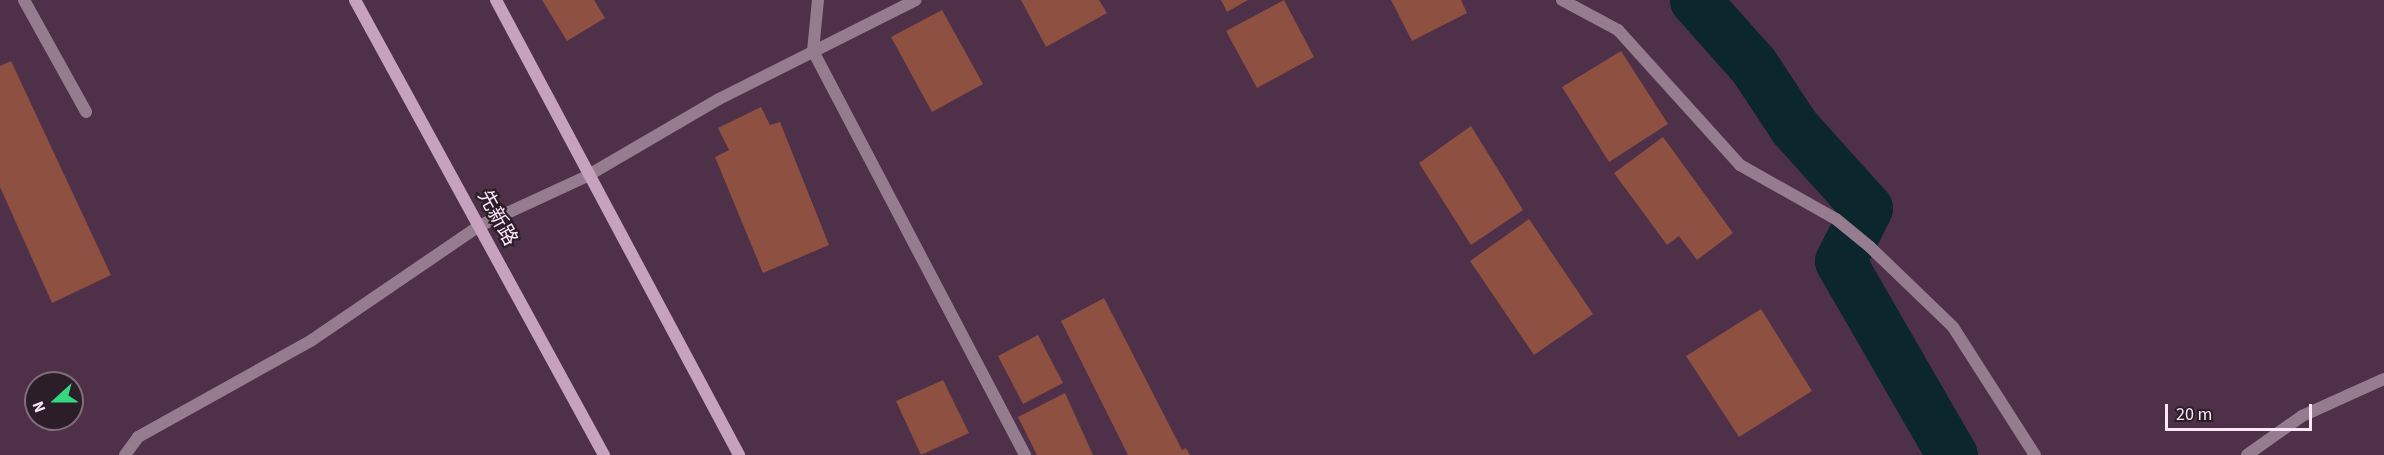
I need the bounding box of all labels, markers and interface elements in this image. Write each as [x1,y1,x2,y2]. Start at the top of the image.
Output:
street label: 先新路 [472,186,522,250]
north arrow [24,371,84,431]
scale bar [2168,392,2315,430]
text: N [27,398,51,416]
text: 20 m [2176,402,2212,427]

